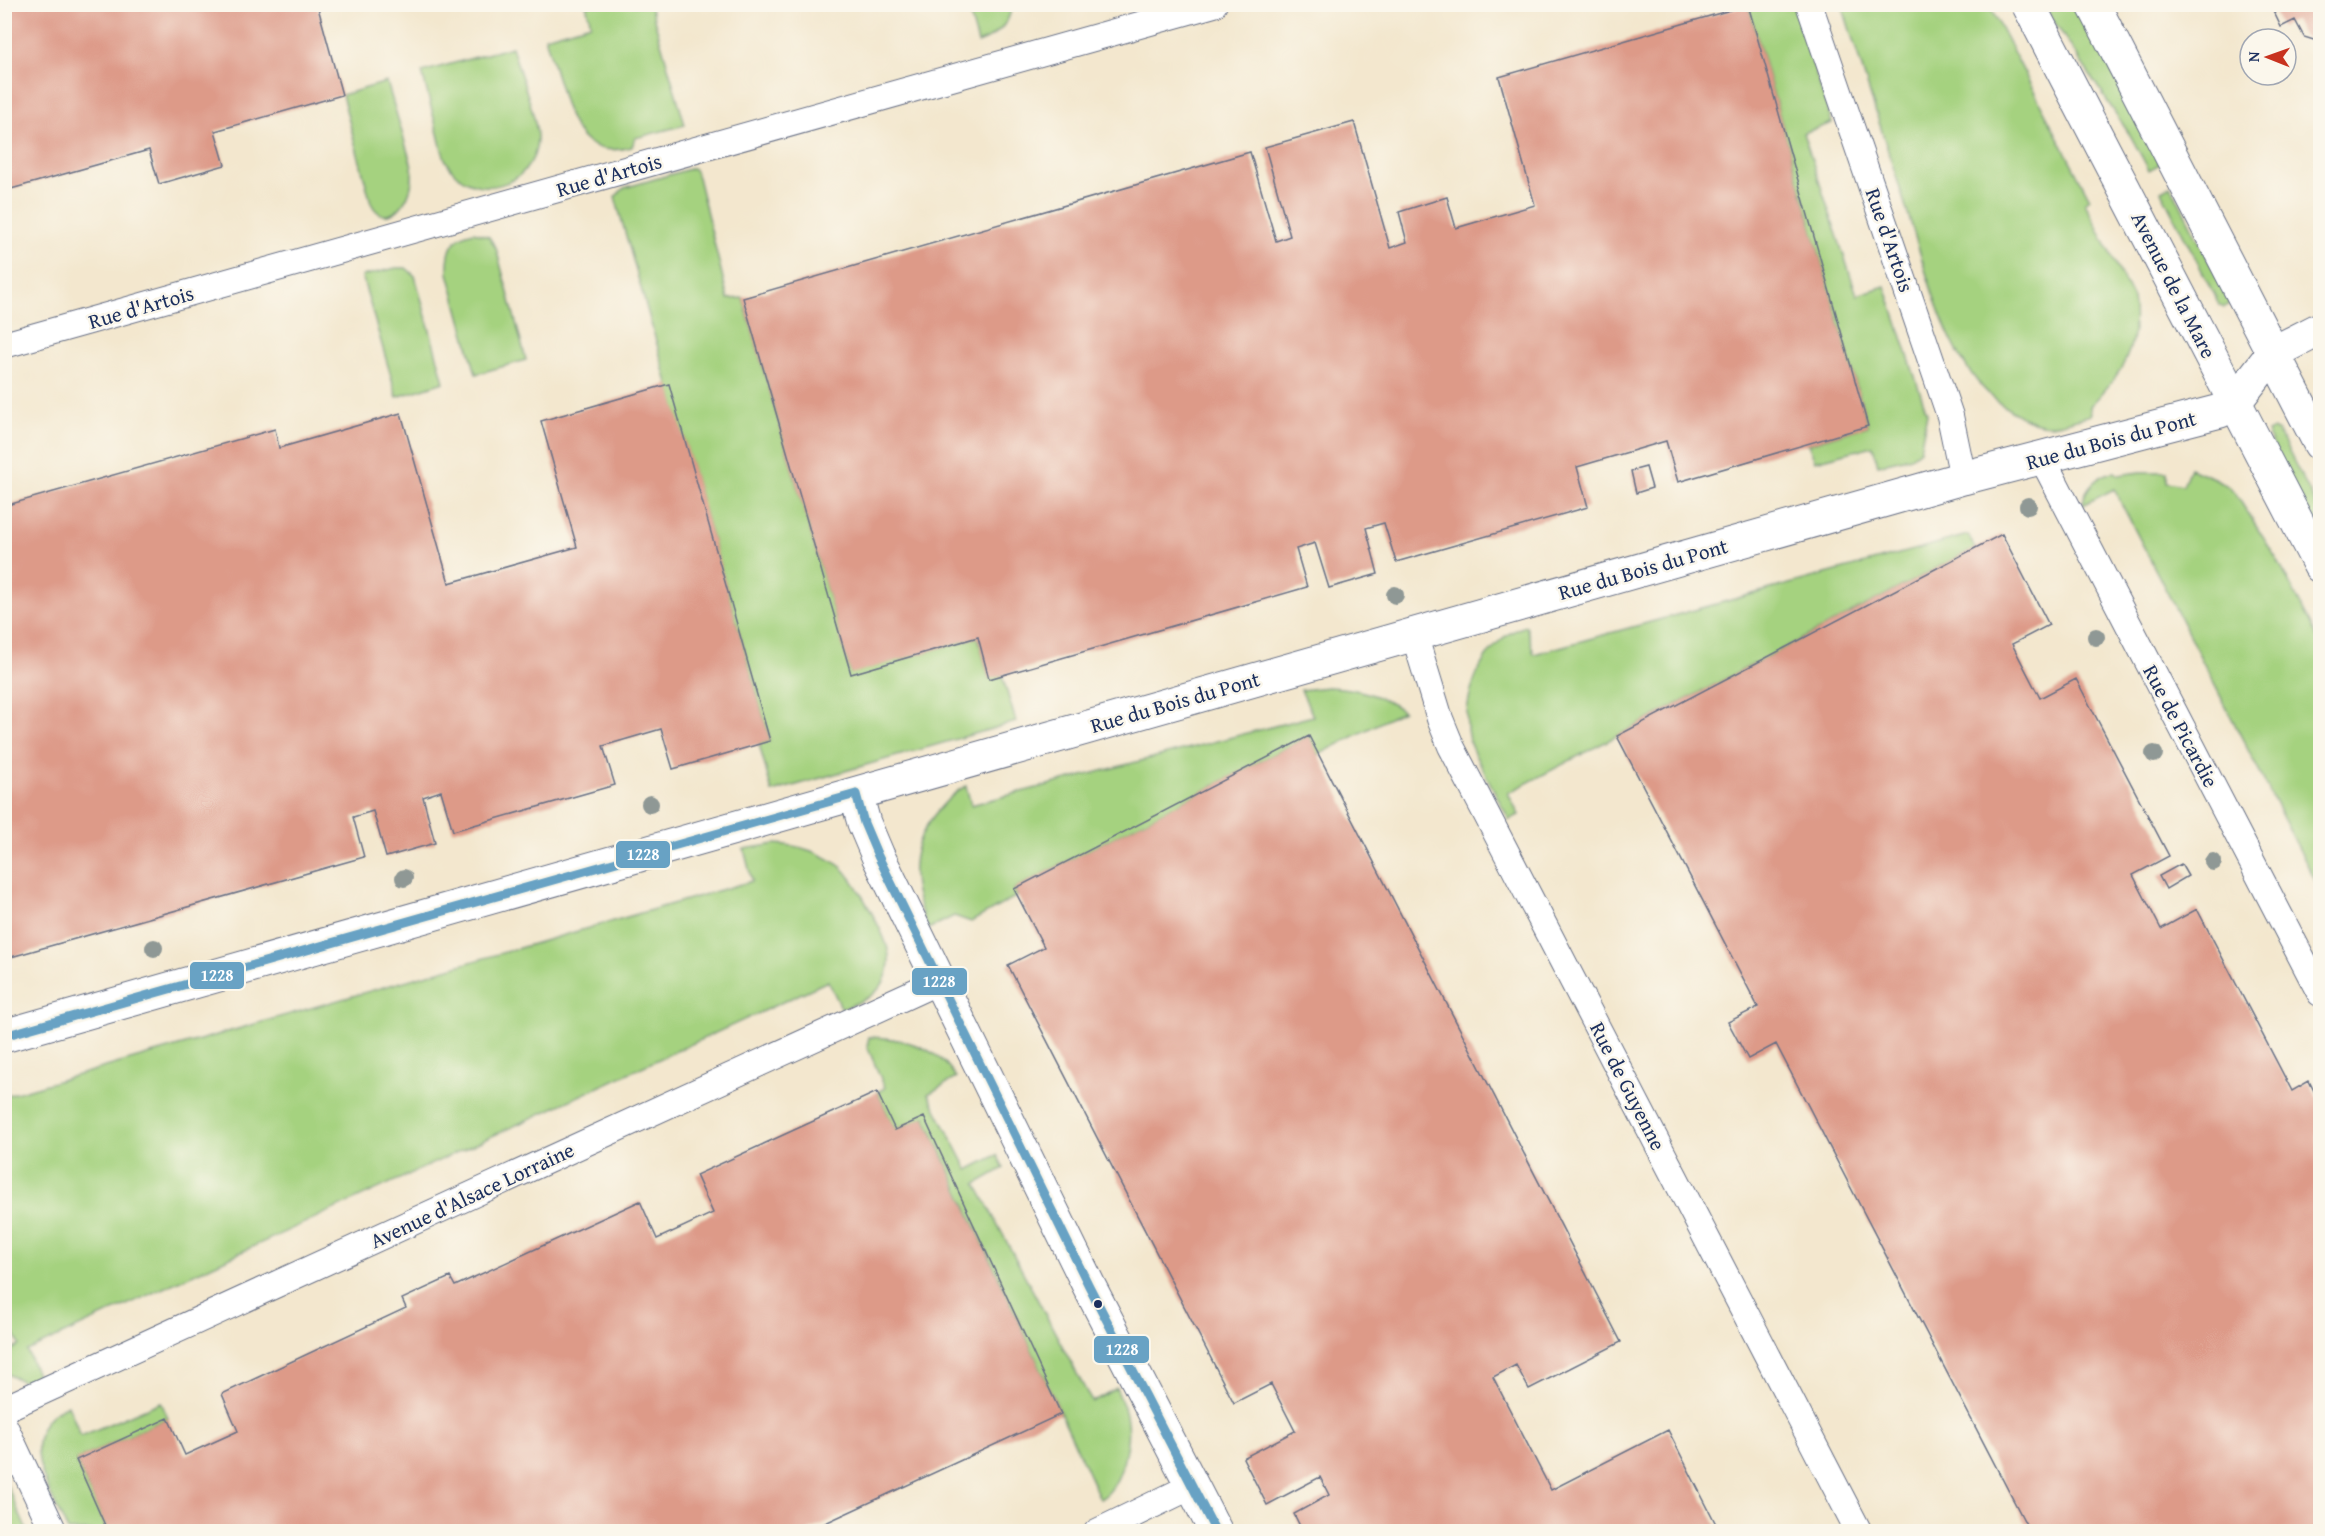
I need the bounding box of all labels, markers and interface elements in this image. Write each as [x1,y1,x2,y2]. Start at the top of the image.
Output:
north arrow [2238,27,2298,87]
text: N [2241,51,2265,62]
street label: Rue d'Artois [553,145,665,205]
street label: Rue d'Artois [1858,184,1922,296]
street label: Avenue de la Mare [2124,206,2224,364]
street label: Rue d'Artois [85,277,197,337]
street label: Rue du Bois du Pont [2022,402,2200,478]
street label: Rue du Bois du Pont [1555,530,1732,608]
street label: Rue de Picardie [2136,659,2227,793]
street label: Rue du Bois du Pont [1087,663,1264,741]
line badge: 1228 [615,840,671,869]
text: 1228 [626,842,660,866]
line badge: 1228 [189,961,245,990]
text: 1228 [200,963,234,987]
line badge: 1228 [911,967,968,996]
text: 1228 [922,969,956,993]
street label: Rue de Guyenne [1582,1016,1674,1156]
street label: Avenue d'Alsace Lorraine [365,1134,579,1256]
unlabelled marker [1092,1298,1104,1310]
line badge: 1228 [1093,1335,1150,1364]
text: 1228 [1105,1337,1139,1361]

